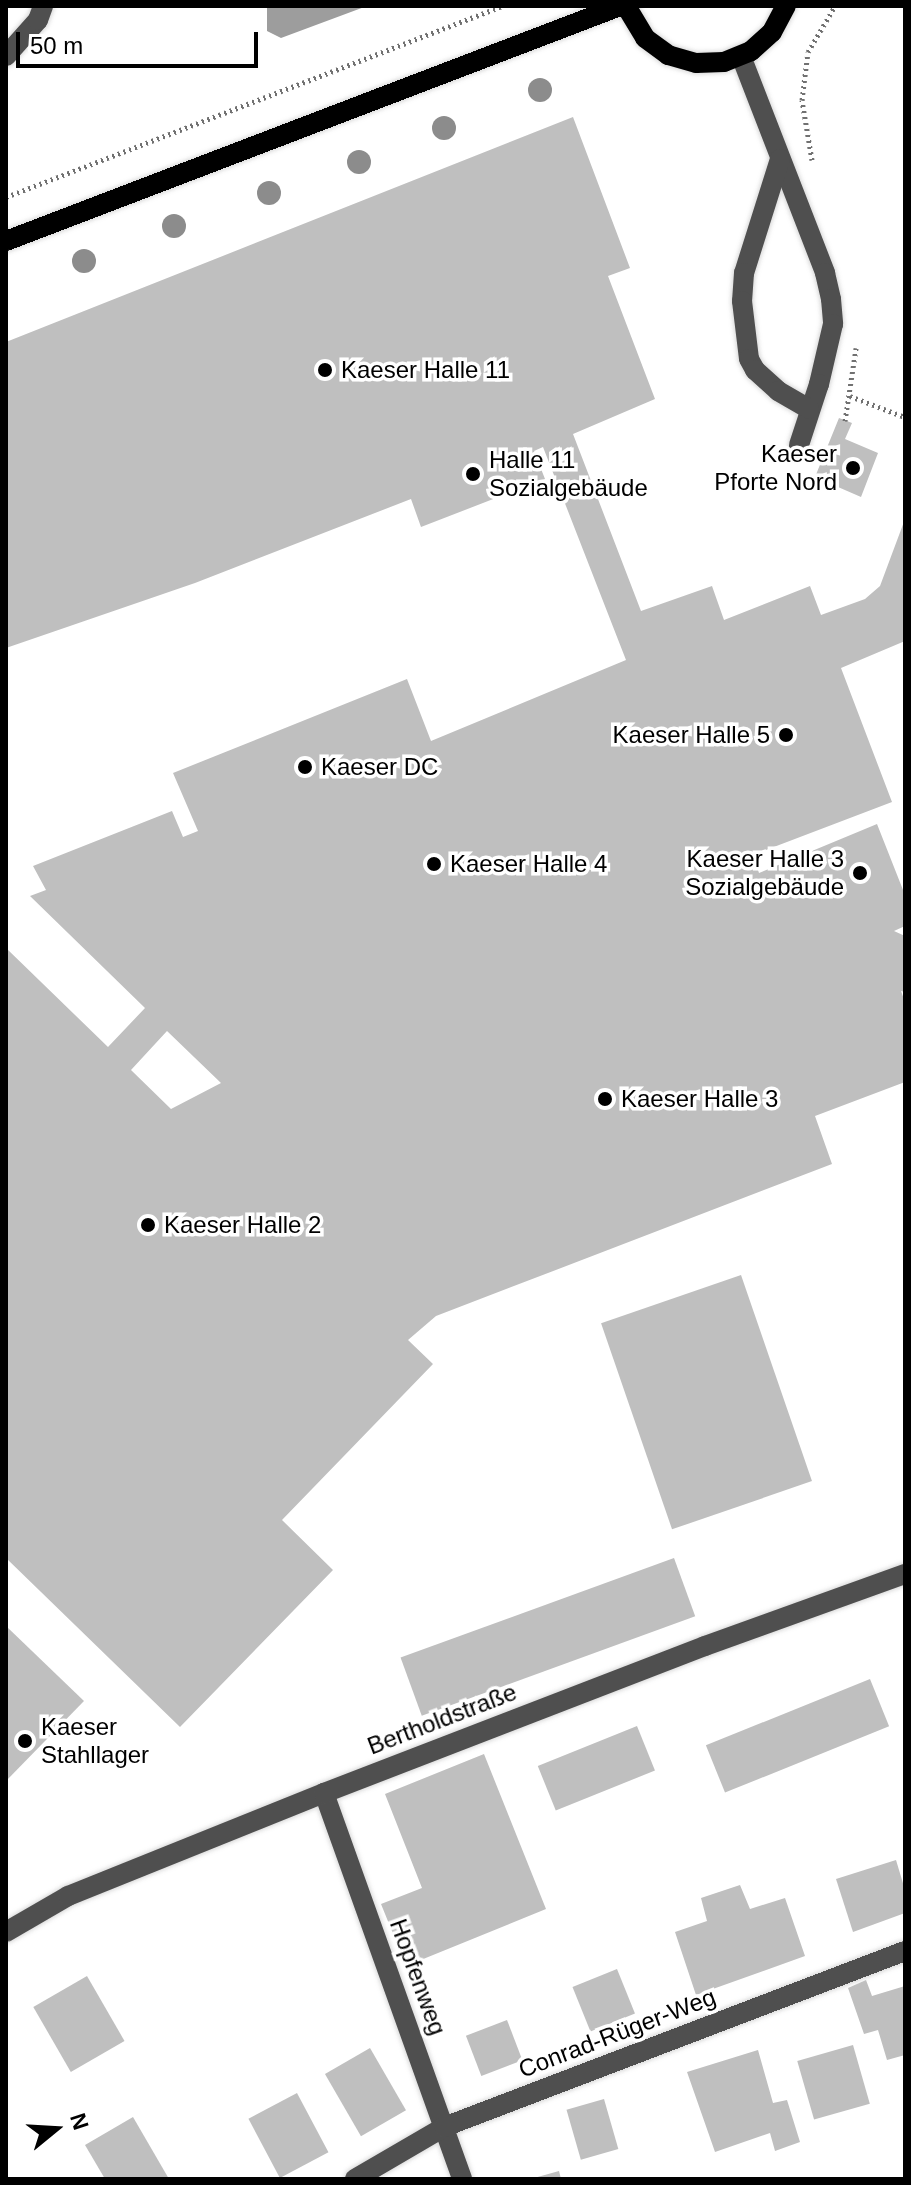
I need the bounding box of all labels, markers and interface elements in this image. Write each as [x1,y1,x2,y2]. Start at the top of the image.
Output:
scale bar [20,16,262,66]
text: 50 m [30,32,83,59]
place label: Kaeser Halle 11 [341,356,510,384]
marker: Kaeser Halle 11 [316,361,334,379]
place label: Kaeser Pforte Nord [714,440,837,496]
place label: Halle 11 Sozialgebäude [489,446,648,502]
marker: Kaeser Pforte Nord [844,459,862,477]
marker: Halle 11 Sozialgebäude [464,465,482,483]
place label: Kaeser Halle 5 [613,721,770,749]
marker: Kaeser Halle 5 [777,726,795,744]
place label: Kaeser DC [321,753,438,781]
marker: Kaeser DC [296,758,314,776]
place label: Kaeser Halle 3 Sozialgebäude [685,845,844,901]
place label: Kaeser Halle 4 [450,850,607,878]
marker: Kaeser Halle 4 [425,855,443,873]
marker: Kaeser Halle 3 Sozialgebäude [851,864,869,882]
place label: Kaeser Halle 3 [621,1085,778,1113]
marker: Kaeser Halle 3 [596,1090,614,1108]
place label: Kaeser Halle 2 [164,1211,321,1239]
marker: Kaeser Halle 2 [139,1216,157,1234]
street label: Bertholdstraße [363,1677,521,1761]
place label: Kaeser Stahllager [41,1713,149,1769]
marker: Kaeser Stahllager [16,1732,34,1750]
street label: Hopfenweg [384,1915,452,2039]
street label: Conrad-Rüger-Weg [514,1982,720,2084]
north arrow [16,2089,96,2169]
text: N [65,2110,94,2133]

